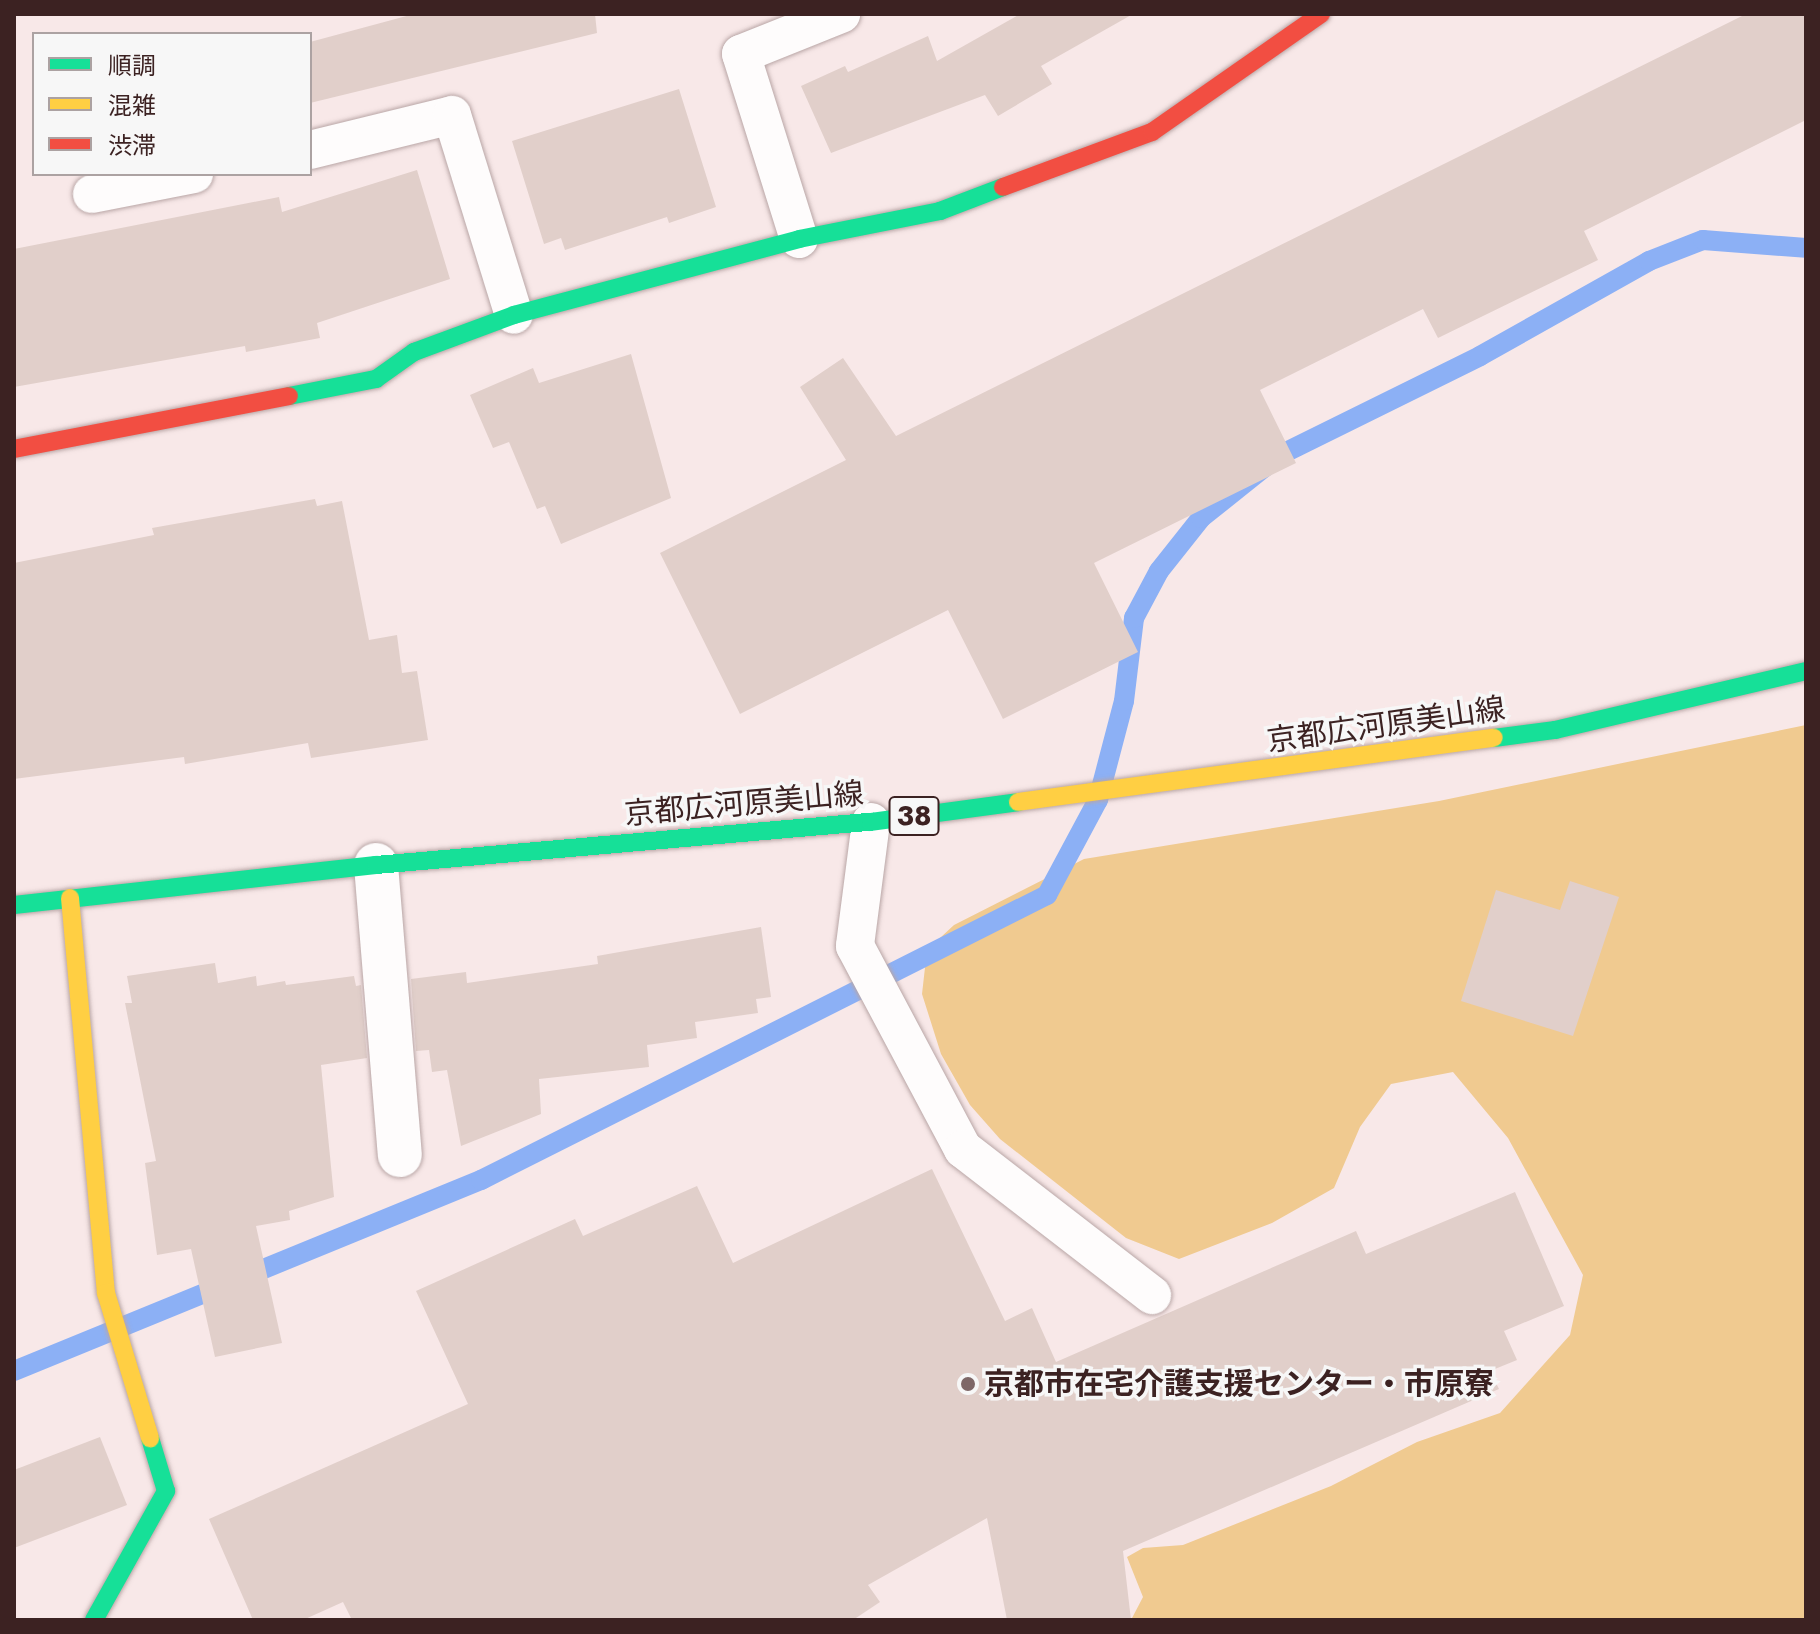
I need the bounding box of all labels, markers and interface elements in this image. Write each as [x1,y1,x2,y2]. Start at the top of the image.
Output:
legend [32,32,312,176]
text: 順調 [108,48,156,83]
text: 混雑 [108,88,156,123]
text: 渋滞 [108,128,156,163]
street label: 京都広河原美山線 [1265,690,1507,760]
street label: 京都広河原美山線 [623,776,865,832]
road number: 38 [888,792,940,840]
place label: 京都市在宅介護支援センター・市原寮 [984,1366,1494,1402]
marker: 京都市在宅介護支援センター・市原寮 [959,1375,977,1393]

